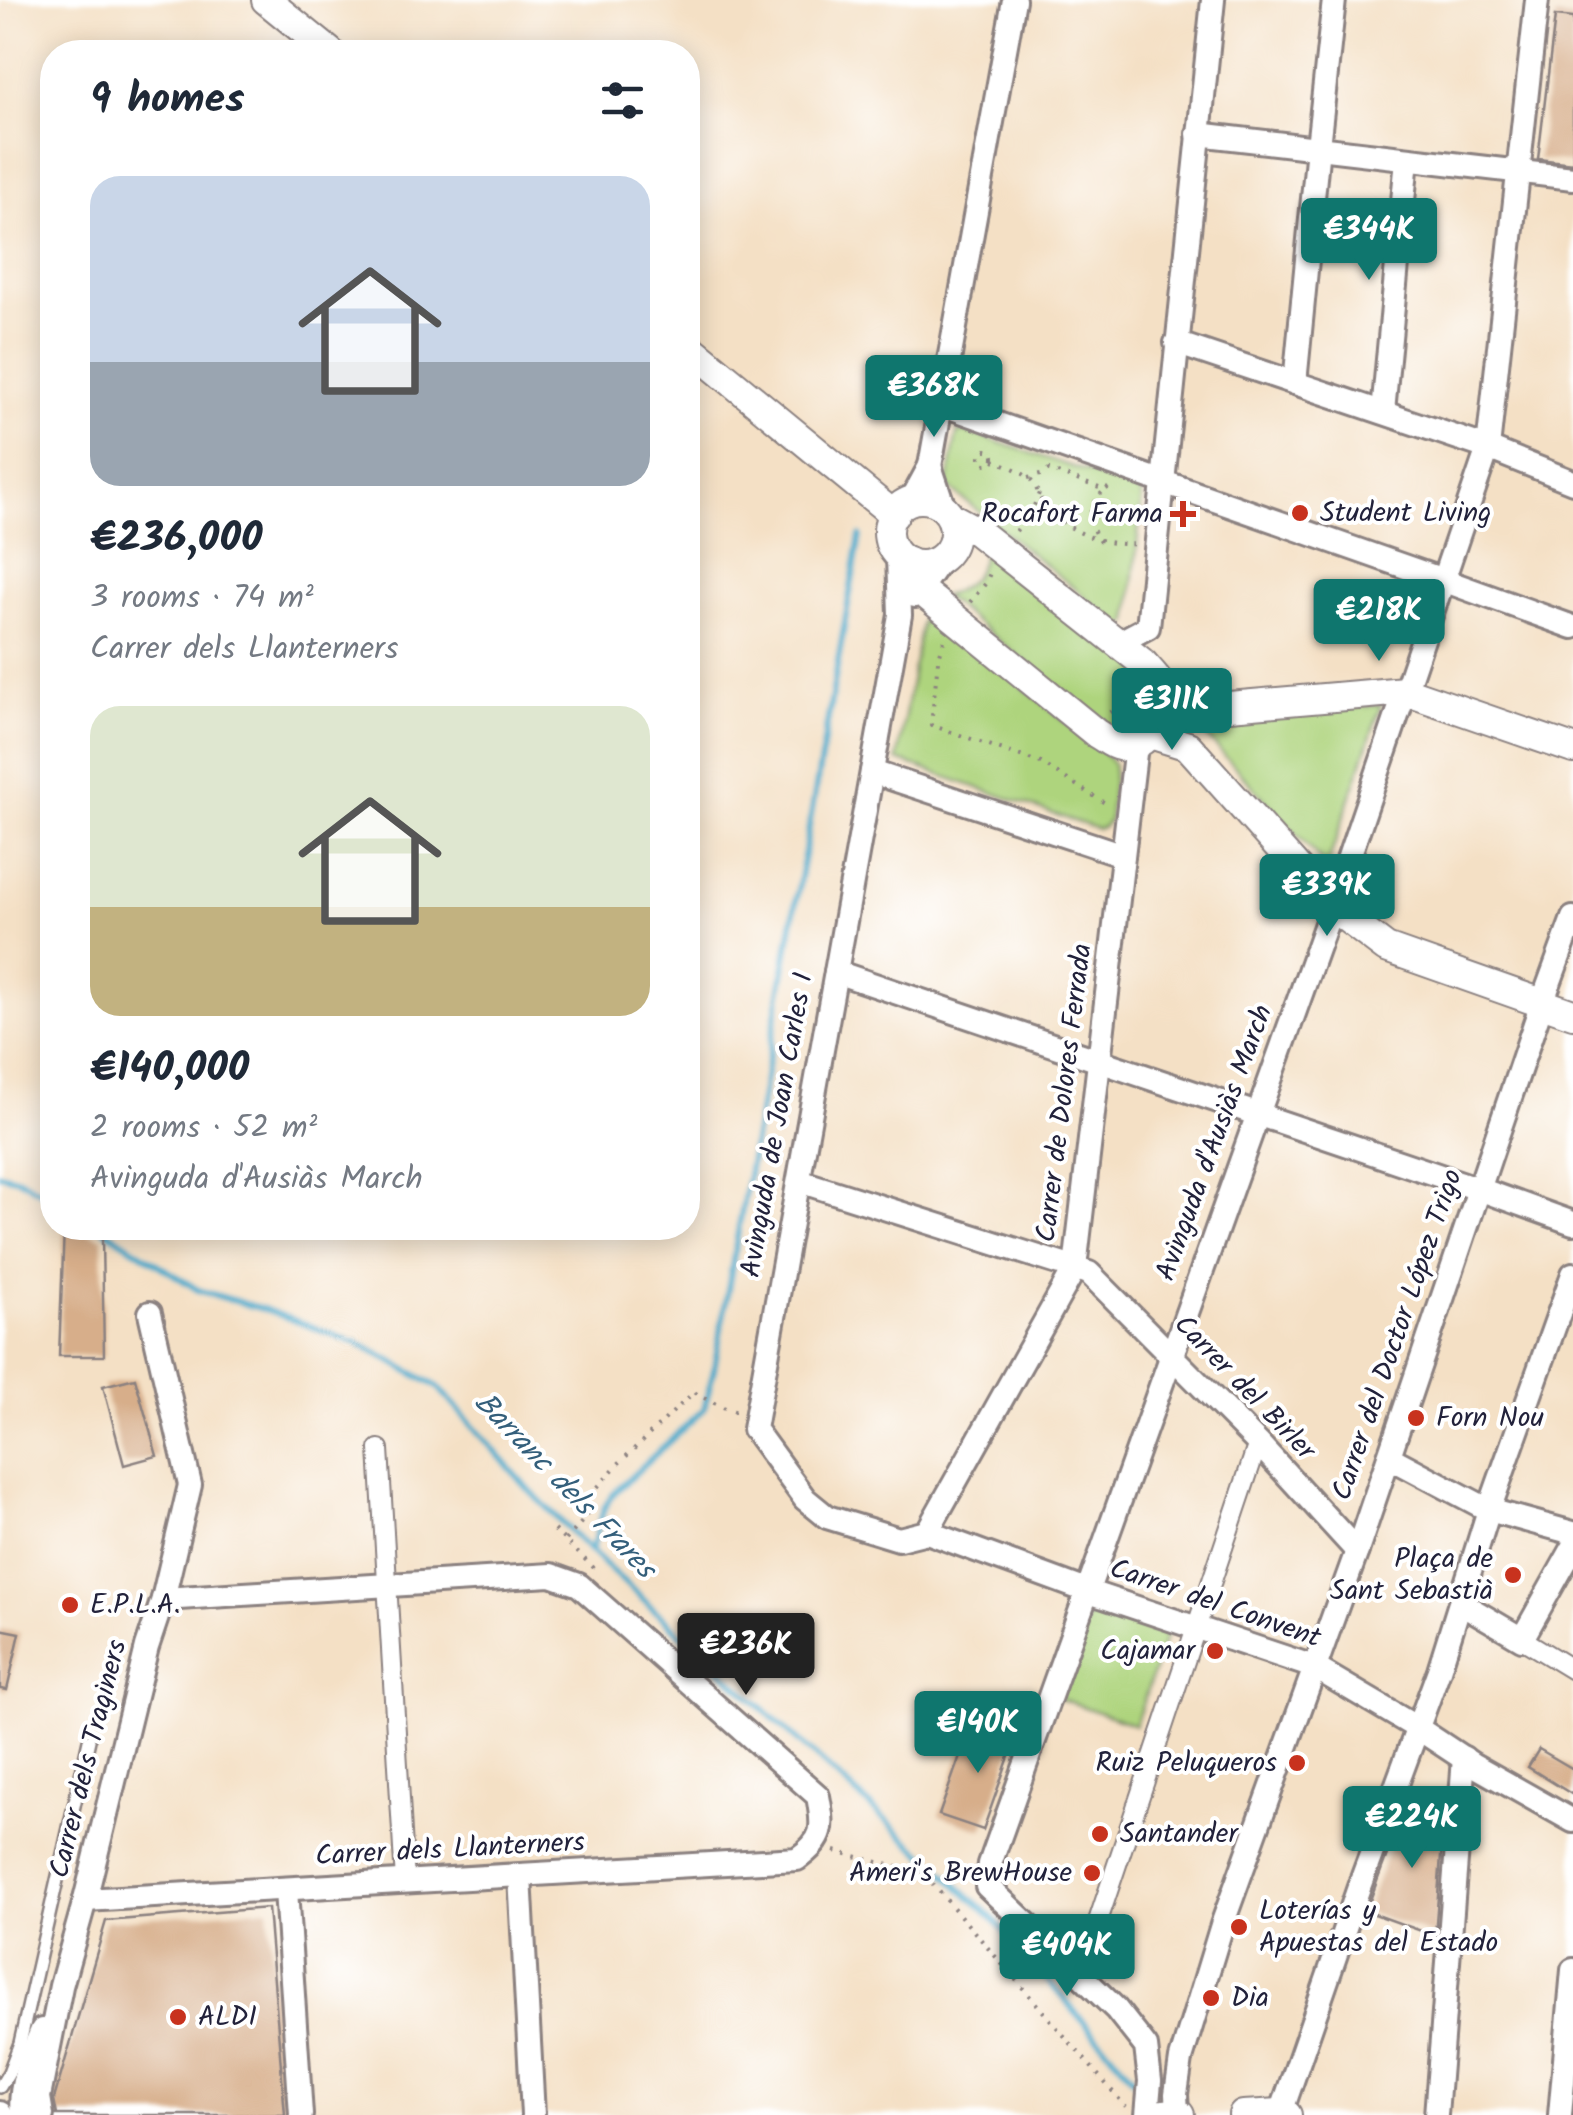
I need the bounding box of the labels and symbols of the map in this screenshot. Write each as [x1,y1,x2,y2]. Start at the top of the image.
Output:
pin: €344K [1299,198,1439,283]
pin: €368K [864,355,1004,440]
place label: Student Living [1320,491,1491,536]
place label: Rocafort Farma [981,492,1163,537]
marker: Student Living [1289,502,1311,524]
marker: Rocafort Farma [1172,503,1194,525]
pin: €218K [1309,579,1449,664]
pin: €311K [1102,668,1242,753]
pin: €339K [1257,854,1397,939]
street label: Carrer de Dolores Ferrada [1024,941,1106,1245]
street label: Avinguda de Joan Carles I [729,969,827,1281]
street label: Avinguda d'Ausiàs March [1144,999,1286,1287]
street label: Carrer del Doctor López Trigo [1320,1163,1476,1507]
street label: Carrer del Birler [1162,1304,1327,1473]
water label: Barranc dels Frares [462,1381,669,1593]
place label: Forn Nou [1436,1396,1544,1441]
marker: Forn Nou [1405,1407,1427,1429]
place label: Plaça de Sant Sebastià [1330,1537,1493,1614]
street label: Carrer del Convent [1103,1547,1328,1662]
marker: Plaça de Sant Sebastià [1502,1564,1524,1586]
place label: E.P.L.A. [90,1583,180,1628]
marker: E.P.L.A. [59,1594,81,1616]
pin: €236K [676,1613,816,1698]
place label: Cajamar [1100,1629,1197,1674]
street label: Carrer dels Traginers [38,1635,140,1883]
marker: Cajamar [1204,1640,1226,1662]
pin: €140K [908,1691,1048,1776]
place label: Ruiz Peluqueros [1096,1741,1277,1786]
marker: Ruiz Peluqueros [1286,1752,1308,1774]
pin: €224K [1342,1786,1482,1871]
place label: Santander [1120,1812,1239,1857]
street label: Carrer dels Llanterners [314,1820,586,1880]
marker: Santander [1089,1823,1111,1845]
place label: Ameri's BrewHouse [849,1851,1072,1896]
marker: Ameri's BrewHouse [1081,1862,1103,1884]
place label: Loterías y Apuestas del Estado [1259,1889,1498,1966]
pin: €404K [997,1914,1137,1999]
marker: Loterías y Apuestas del Estado [1228,1916,1250,1938]
place label: Dia [1231,1976,1269,2021]
marker: Dia [1200,1987,1222,2009]
place label: ALDI [198,1995,257,2040]
marker: ALDI [167,2006,189,2028]

